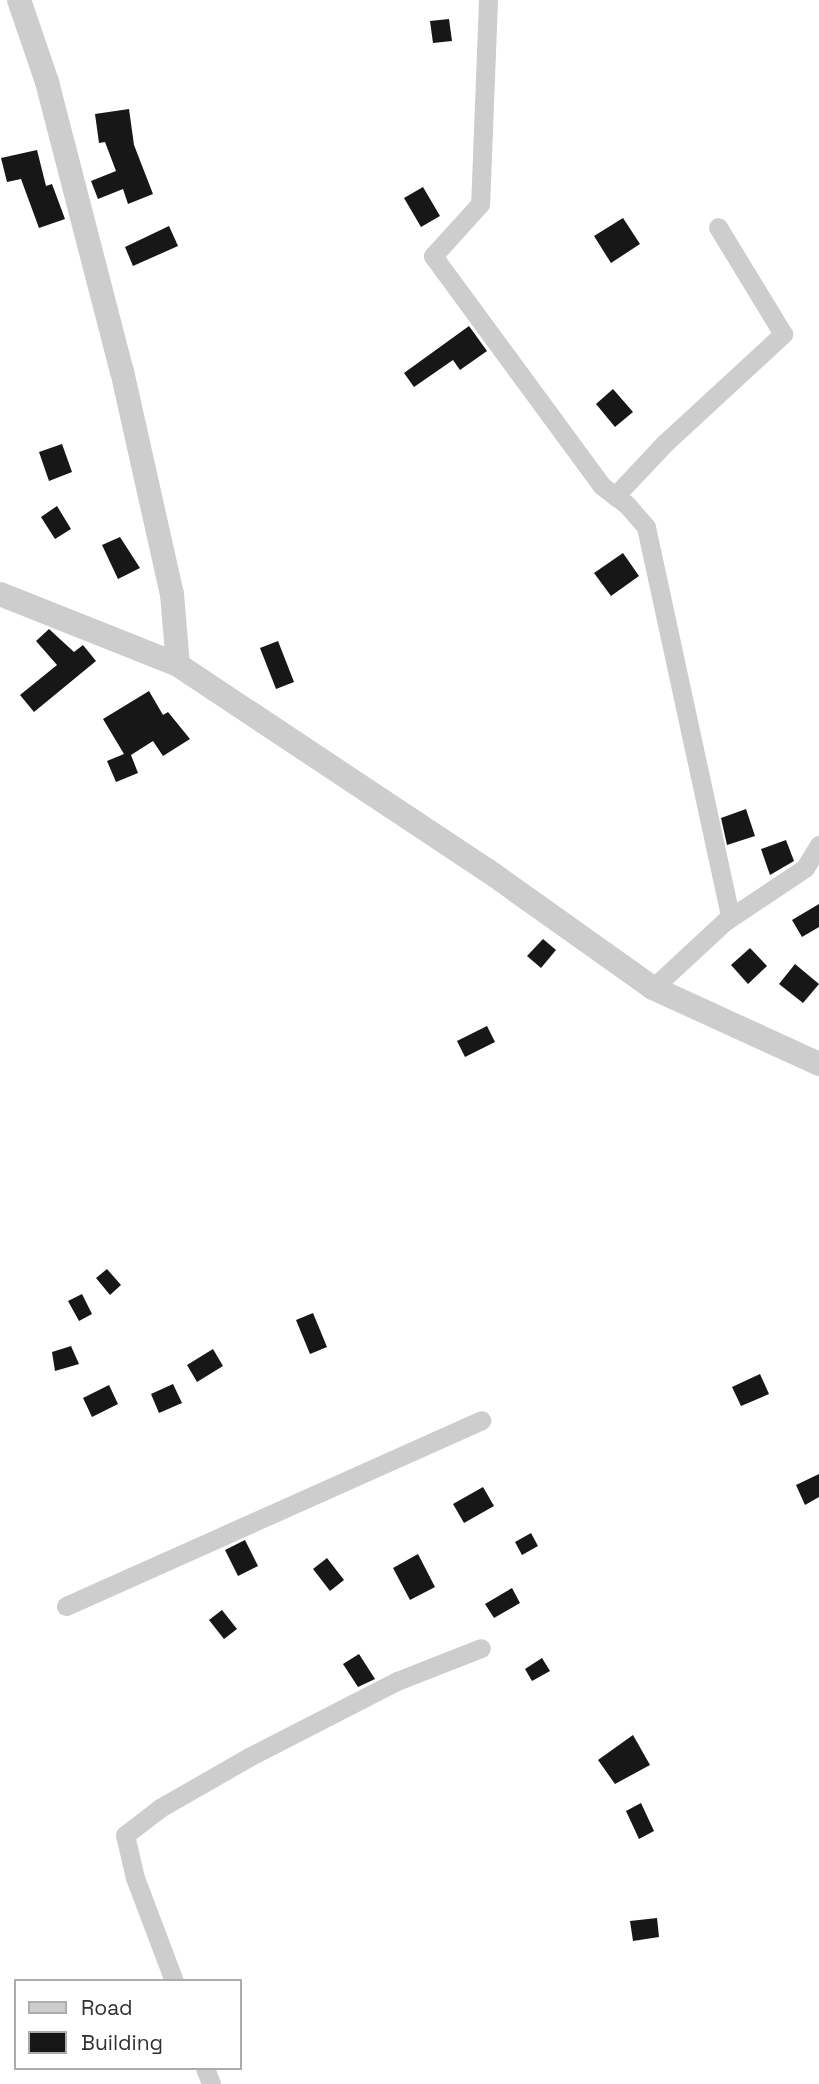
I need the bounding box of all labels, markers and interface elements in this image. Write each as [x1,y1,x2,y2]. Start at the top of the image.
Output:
legend [14,1979,242,2070]
text: Road [81,1994,133,2021]
text: Building [81,2029,163,2056]

